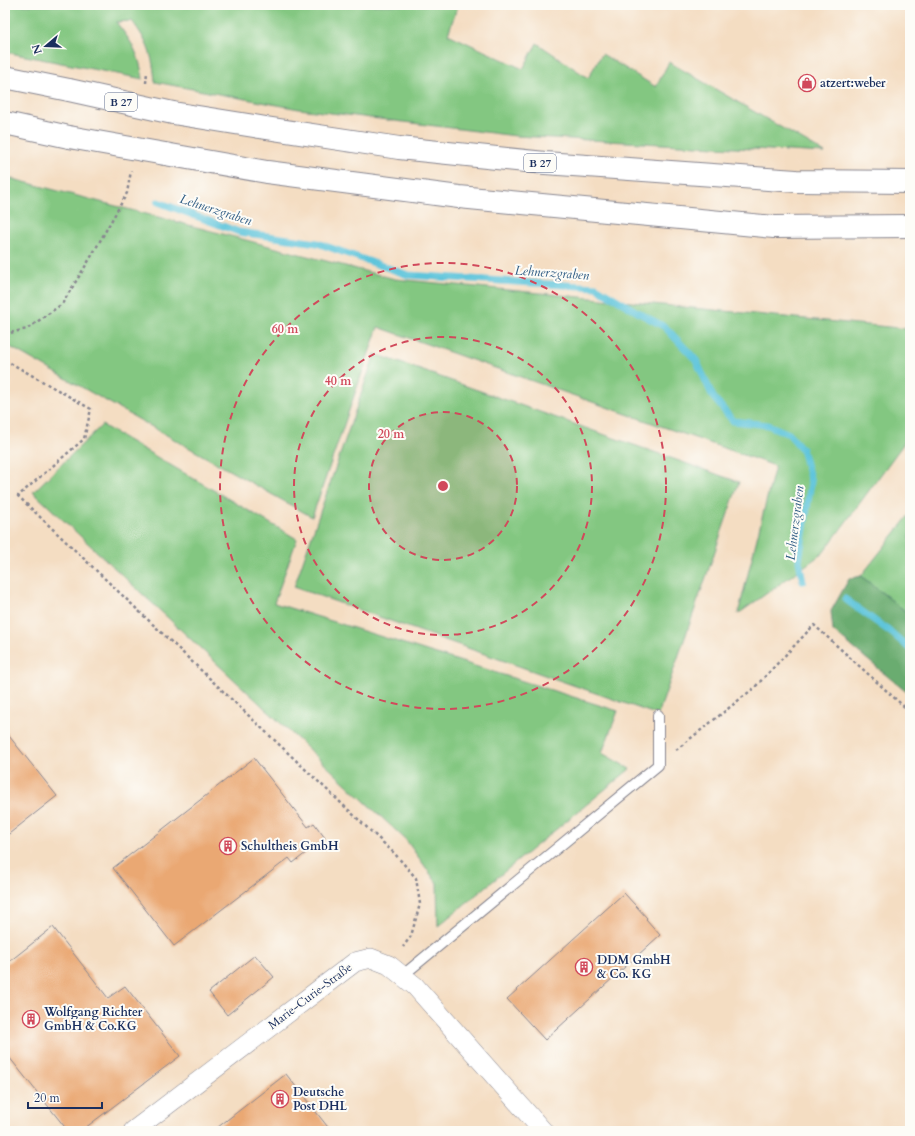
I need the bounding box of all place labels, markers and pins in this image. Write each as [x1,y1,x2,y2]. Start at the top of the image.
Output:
shop icon: atzert:weber [797,73,817,93]
place label: atzert:weber [820,75,886,91]
centre of rings [436,479,450,493]
building icon: Schultheis GmbH [218,836,238,856]
place label: Schultheis GmbH [241,838,339,854]
place label: DDM GmbH & Co. KG [597,952,671,982]
building icon: DDM GmbH & Co. KG [574,957,594,977]
place label: Wolfgang Richter GmbH & Co.KG [43,1004,143,1034]
building icon: Wolfgang Richter GmbH & Co.KG [21,1009,41,1029]
place label: Deutsche Post DHL [293,1084,347,1114]
building icon: Deutsche Post DHL [270,1089,290,1109]

